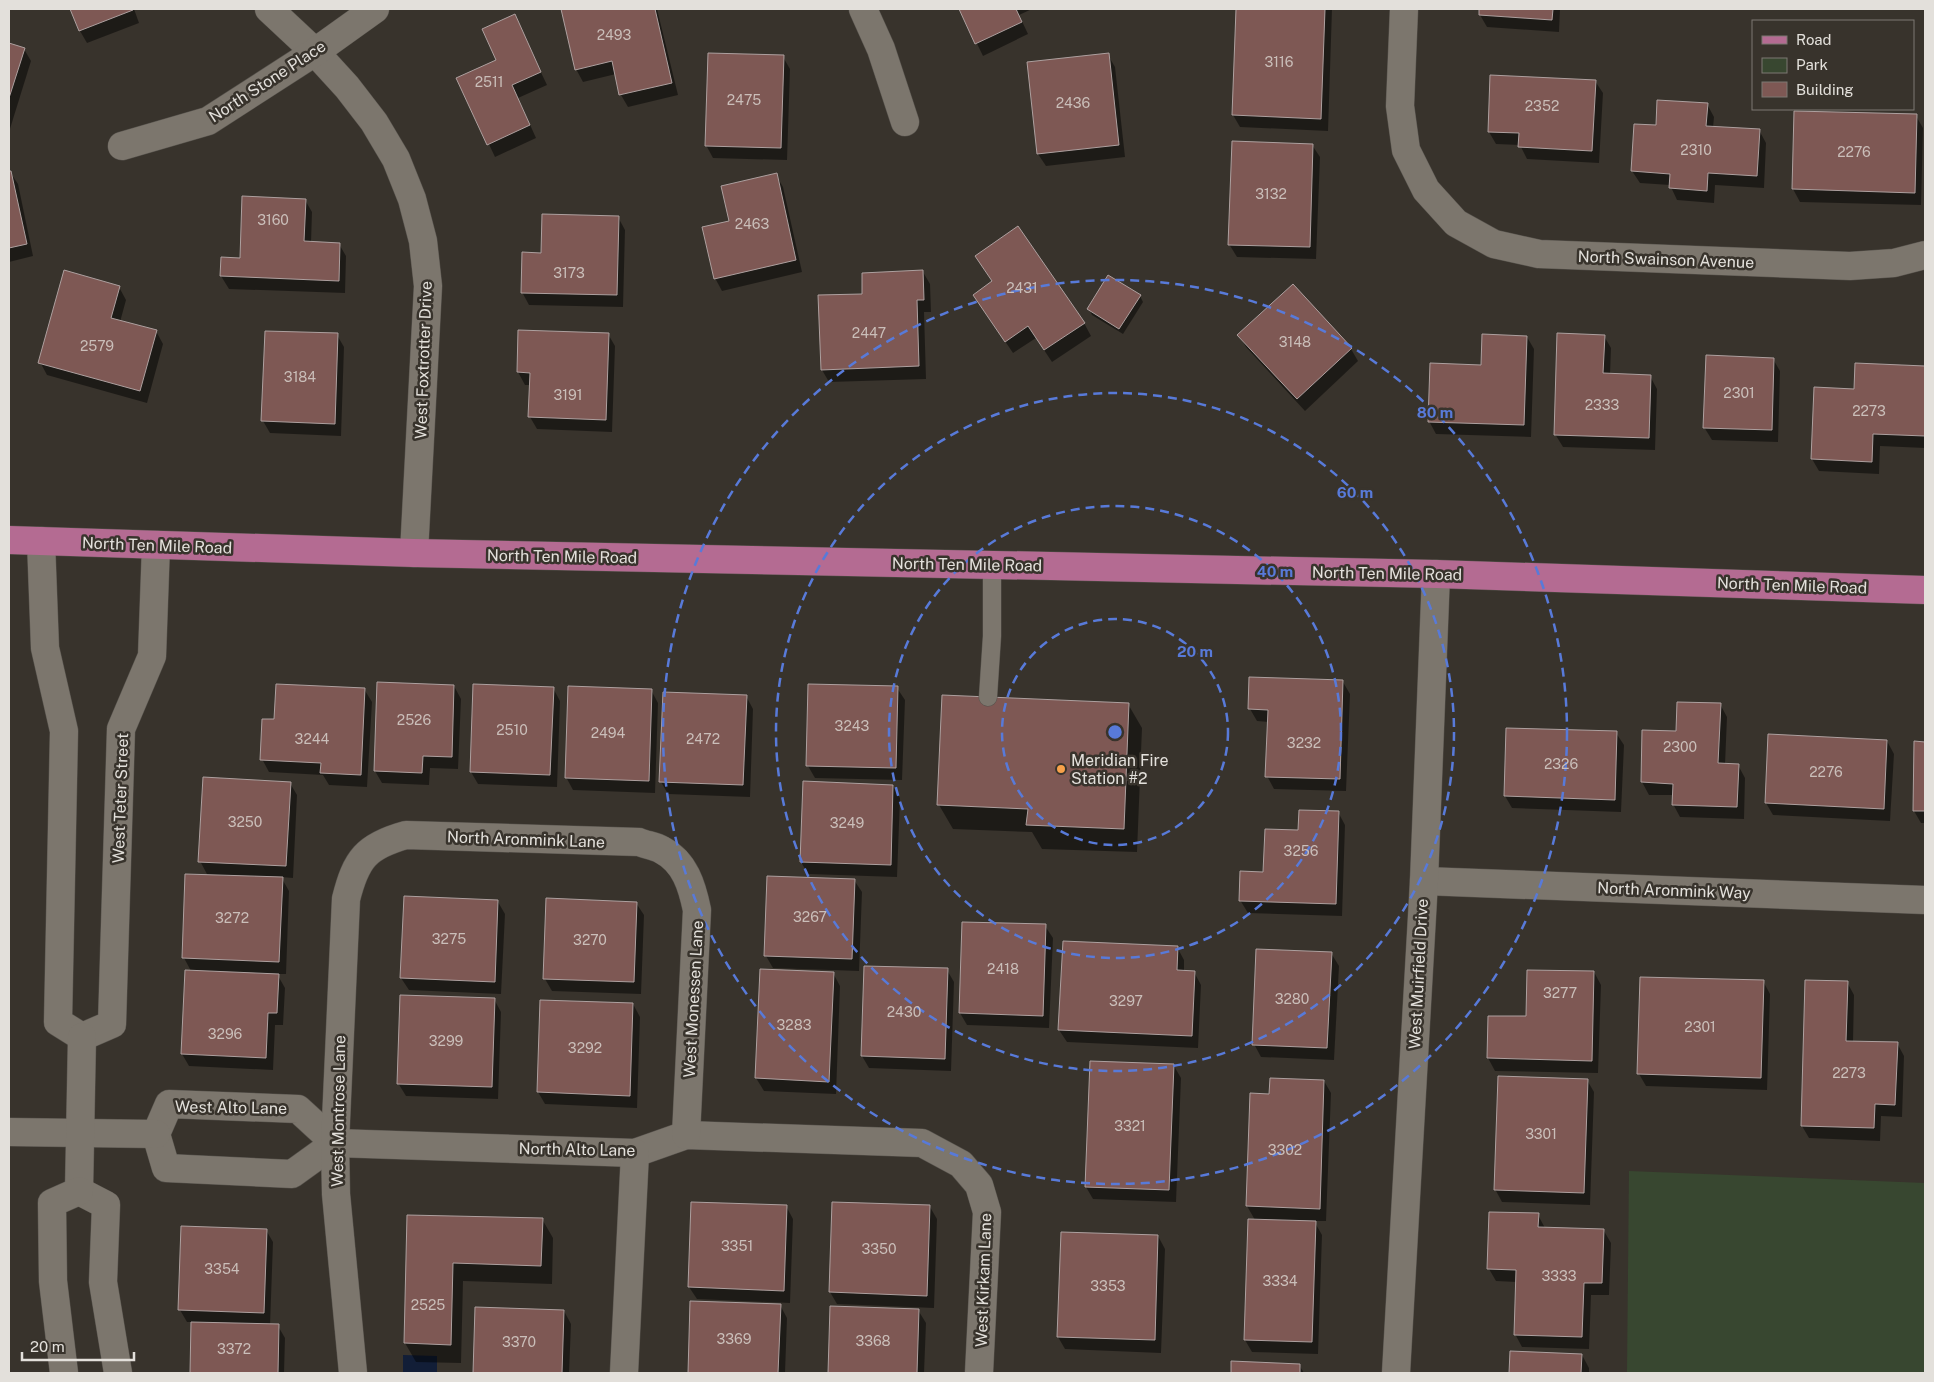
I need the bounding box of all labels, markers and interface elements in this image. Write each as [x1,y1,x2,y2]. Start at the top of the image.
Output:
legend [1752,20,1914,110]
house number: 2493 [597,27,631,43]
text: Road [1796,31,1832,48]
street label: North Stone Place [205,37,329,126]
house number: 3116 [1265,54,1294,70]
text: Park [1796,56,1828,73]
house number: 2511 [475,74,503,90]
text: Building [1796,81,1854,98]
house number: 2475 [727,92,761,108]
house number: 2436 [1056,95,1091,111]
house number: 2352 [1525,98,1559,114]
house number: 2310 [1680,142,1712,158]
house number: 2276 [1837,144,1871,160]
house number: 3132 [1255,186,1287,202]
house number: 3160 [257,212,289,228]
house number: 2463 [735,216,769,232]
street label: North Swainson Avenue [1577,247,1755,272]
house number: 3173 [553,265,585,281]
house number: 2431 [1006,280,1038,296]
street label: West Foxtrotter Drive [411,281,436,439]
house number: 2447 [852,325,886,341]
house number: 3148 [1279,334,1311,350]
house number: 2579 [80,338,114,354]
house number: 3184 [284,369,316,385]
house number: 2301 [1723,385,1755,401]
house number: 3191 [554,387,582,403]
house number: 2333 [1585,397,1619,413]
house number: 2273 [1852,403,1886,419]
text: 80 m [1417,404,1453,421]
text: 60 m [1337,484,1373,501]
street label: North Ten Mile Road [82,533,232,558]
street label: North Ten Mile Road [487,546,637,567]
street label: North Ten Mile Road [892,554,1042,575]
text: 40 m [1257,563,1293,580]
street label: North Ten Mile Road [1312,563,1462,584]
street label: North Ten Mile Road [1717,573,1867,598]
text: 20 m [1177,643,1213,660]
house number: 2526 [397,712,431,728]
house number: 3243 [835,718,870,734]
house number: 2510 [496,722,528,738]
centre of rings [1106,723,1124,741]
house number: 2494 [591,725,626,741]
house number: 3244 [295,731,330,747]
house number: 2472 [686,731,720,747]
street label: West Teter Street [109,732,132,864]
house number: 3232 [1287,735,1321,751]
house number: 2300 [1663,739,1697,755]
place label: Meridian Fire Station #2 [1071,751,1169,788]
house number: 2326 [1544,756,1578,772]
marker: Meridian Fire Station #2 [1055,763,1067,775]
house number: 2276 [1809,764,1843,780]
house number: 3250 [228,814,262,830]
house number: 3249 [830,815,865,831]
street label: North Aronmink Lane [447,827,605,852]
house number: 3256 [1284,843,1319,859]
street label: North Aronmink Way [1597,878,1751,903]
street label: West Muirfield Drive [1405,898,1432,1050]
house number: 3267 [793,909,827,925]
house number: 3272 [215,910,249,926]
street label: West Monessen Lane [680,920,707,1078]
house number: 3275 [432,931,466,947]
house number: 3270 [573,932,607,948]
house number: 2418 [987,961,1019,977]
house number: 3277 [1543,985,1577,1001]
house number: 3280 [1275,991,1309,1007]
house number: 3297 [1109,993,1143,1009]
house number: 2430 [887,1004,921,1020]
house number: 3283 [777,1017,812,1033]
house number: 2301 [1684,1019,1716,1035]
house number: 3296 [208,1026,243,1042]
house number: 3299 [429,1033,464,1049]
street label: West Montrose Lane [328,1035,349,1187]
house number: 3292 [568,1040,602,1056]
house number: 2273 [1832,1065,1866,1081]
street label: West Alto Lane [175,1097,287,1118]
house number: 3321 [1114,1118,1146,1134]
house number: 3301 [1525,1126,1557,1142]
street label: North Alto Lane [518,1139,636,1160]
house number: 3302 [1268,1142,1302,1158]
street label: West Kirkam Lane [972,1213,995,1347]
house number: 3351 [721,1238,753,1254]
house number: 3350 [861,1241,897,1257]
house number: 3354 [204,1261,240,1277]
house number: 3333 [1541,1268,1577,1284]
house number: 3334 [1262,1273,1298,1289]
house number: 3353 [1090,1278,1126,1294]
house number: 2525 [411,1297,445,1313]
scale bar [22,1330,135,1362]
house number: 3369 [717,1331,752,1347]
house number: 3368 [855,1333,891,1349]
house number: 3370 [502,1334,536,1350]
text: 20 m [30,1338,65,1355]
house number: 3372 [217,1341,251,1357]

